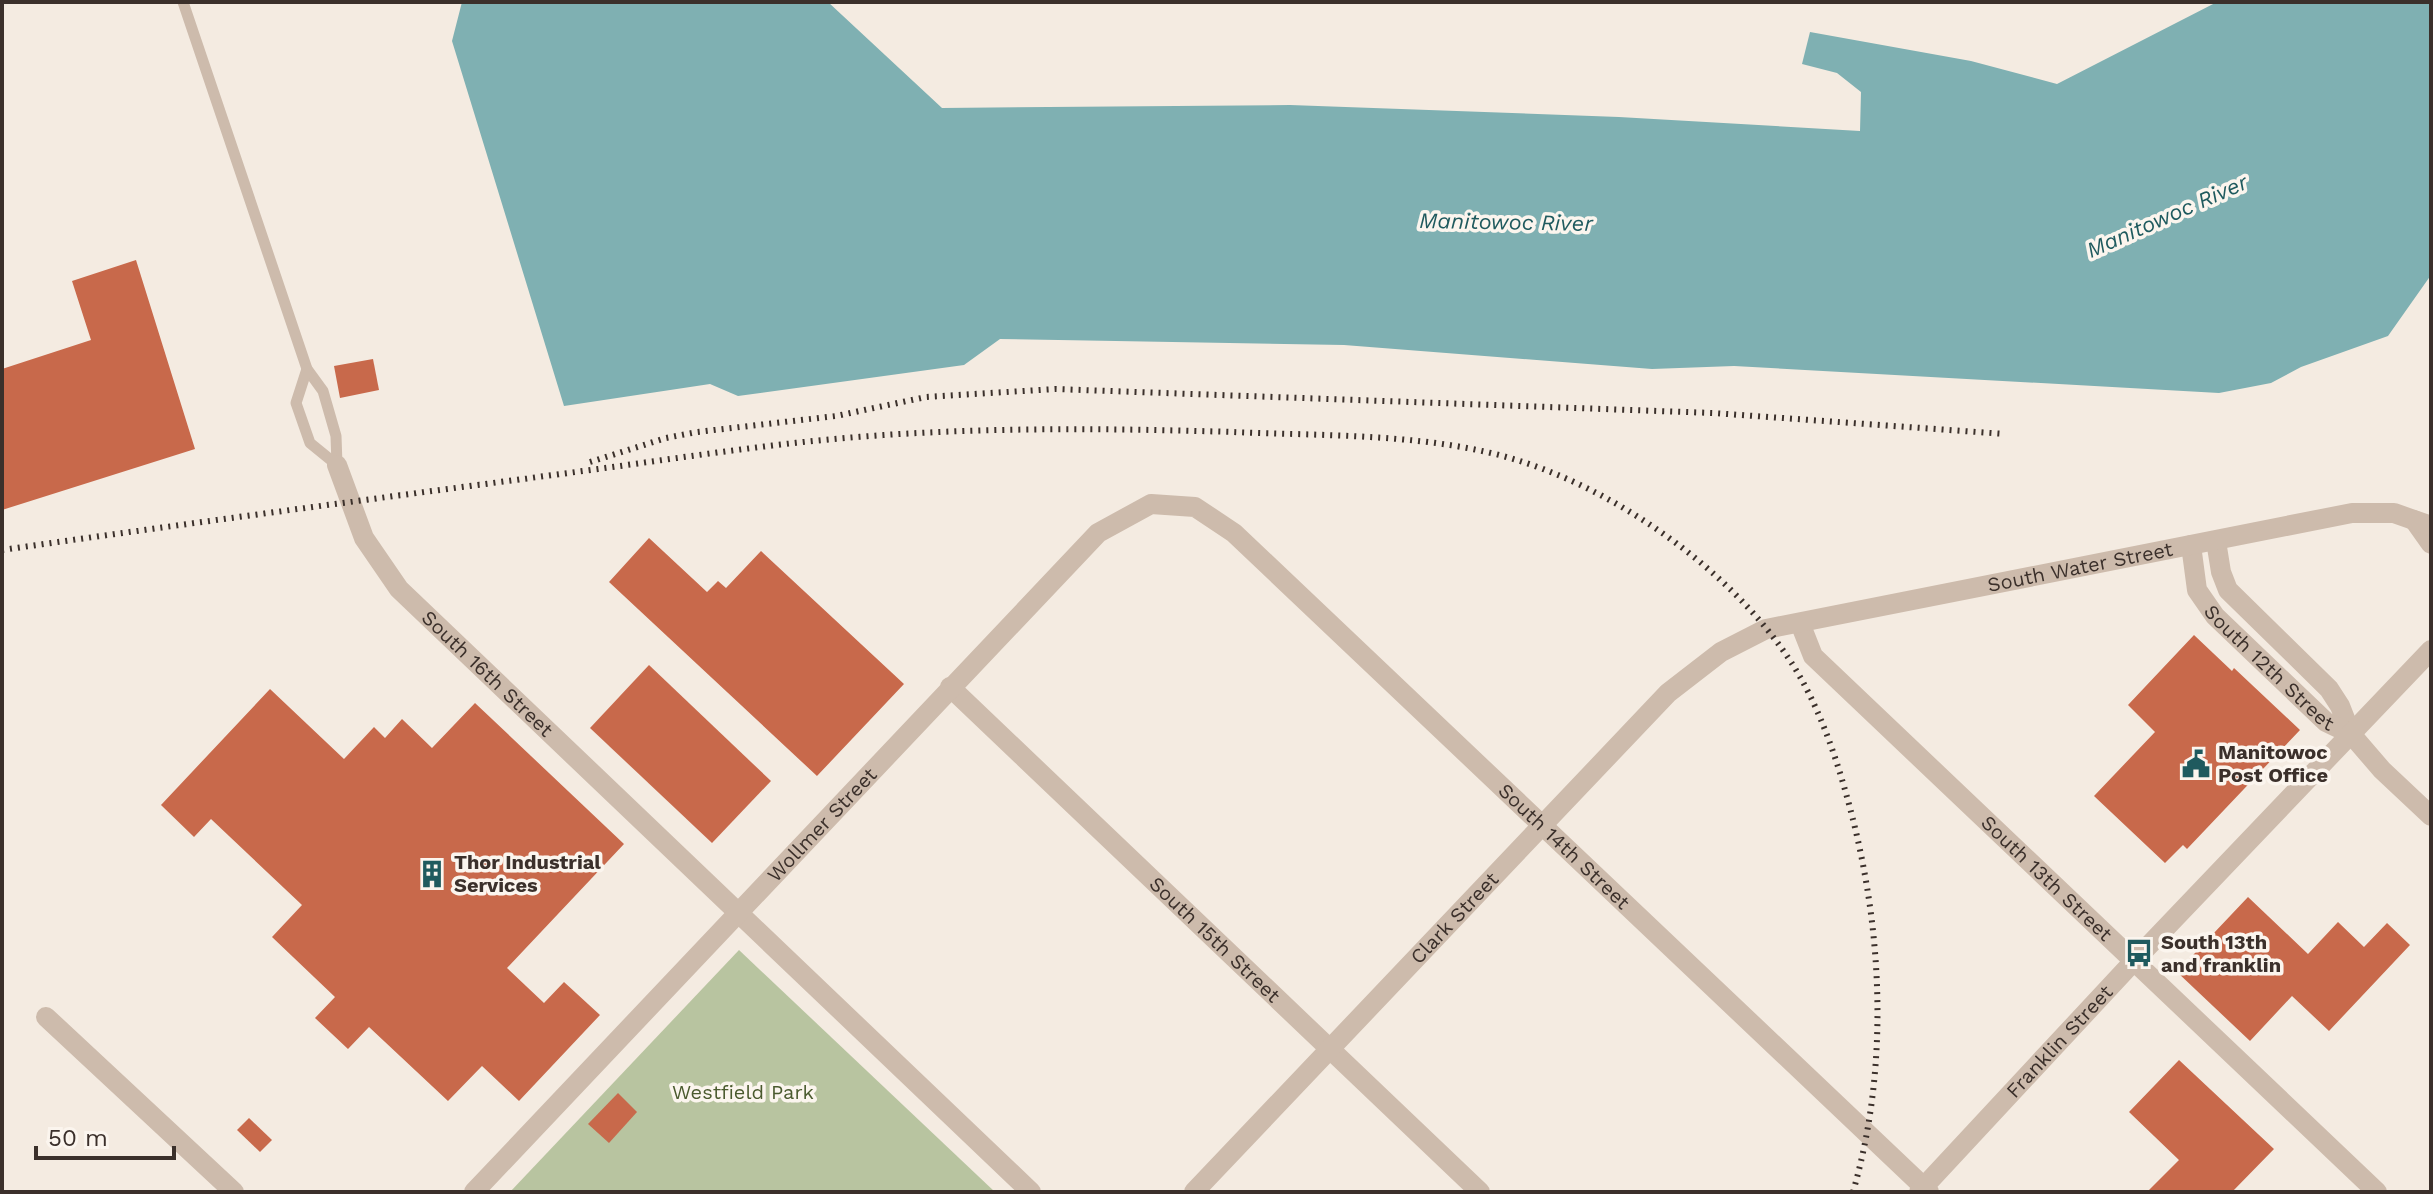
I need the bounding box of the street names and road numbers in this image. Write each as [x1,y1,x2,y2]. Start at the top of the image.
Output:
street label: South Water Street [1985,537,2175,597]
street label: South 12th Street [2199,600,2338,736]
street label: South 16th Street [417,605,559,742]
street label: Wollmer Street [762,762,882,887]
street label: South 14th Street [1493,778,1635,915]
street label: South 13th Street [1976,810,2118,946]
street label: Clark Street [1405,867,1504,969]
street label: South 15th Street [1145,872,1286,1008]
street label: Franklin Street [2001,979,2118,1103]

